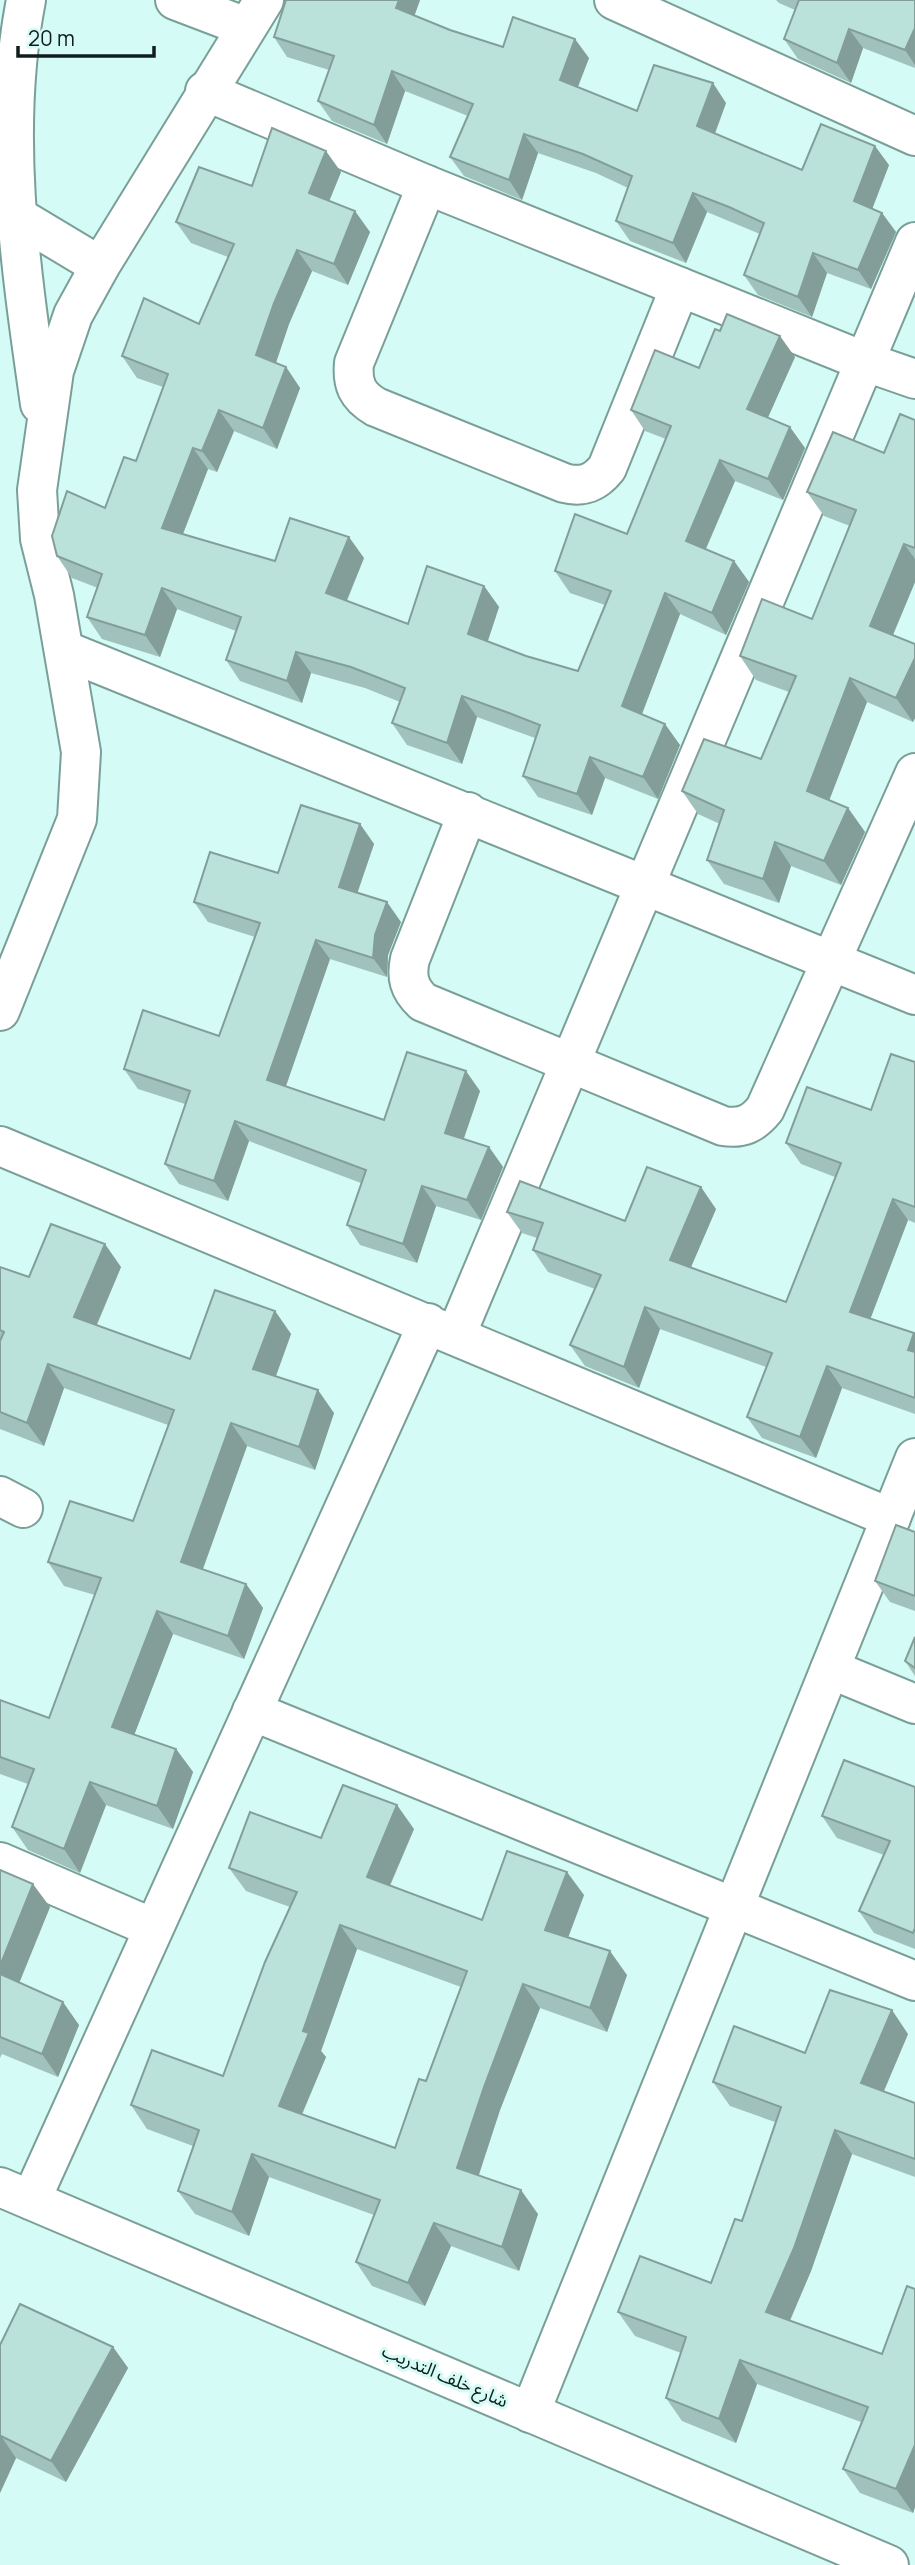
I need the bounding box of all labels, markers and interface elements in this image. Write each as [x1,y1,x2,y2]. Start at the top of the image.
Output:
scale bar [18,14,154,58]
text: 20 m [28,24,75,52]
street label: شارع خلف التدريب [378,2338,512,2415]

